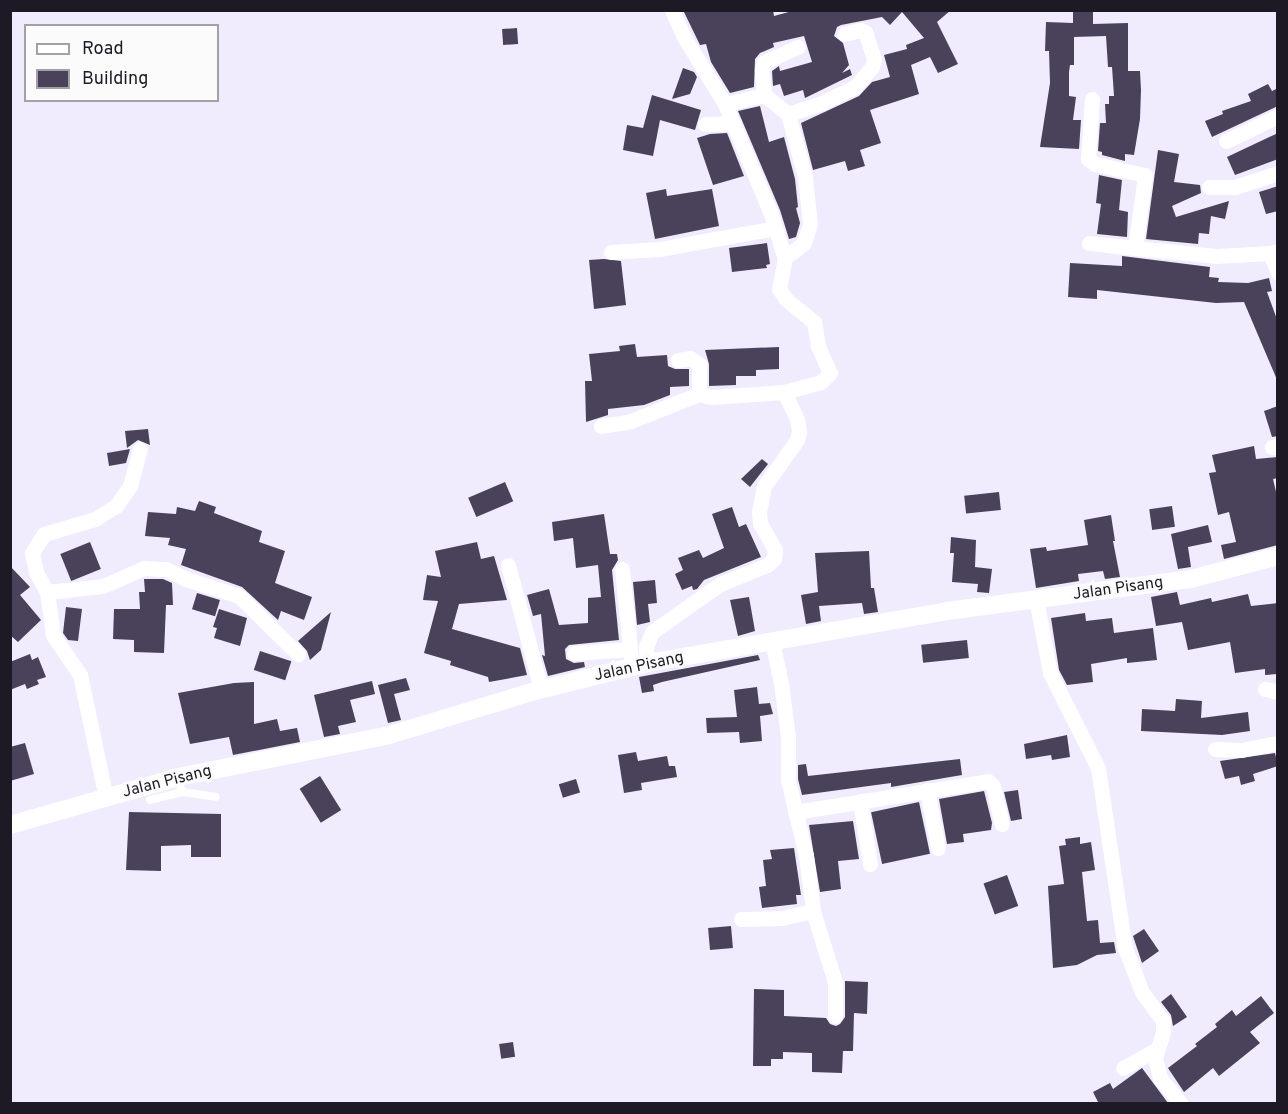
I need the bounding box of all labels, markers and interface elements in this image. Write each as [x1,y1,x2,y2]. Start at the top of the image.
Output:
legend [24,24,219,102]
text: Road [82,38,124,61]
text: Building [82,68,148,91]
street label: Jalan Pisang [1072,573,1164,605]
street label: Jalan Pisang [592,648,686,686]
street label: Jalan Pisang [120,762,214,802]

